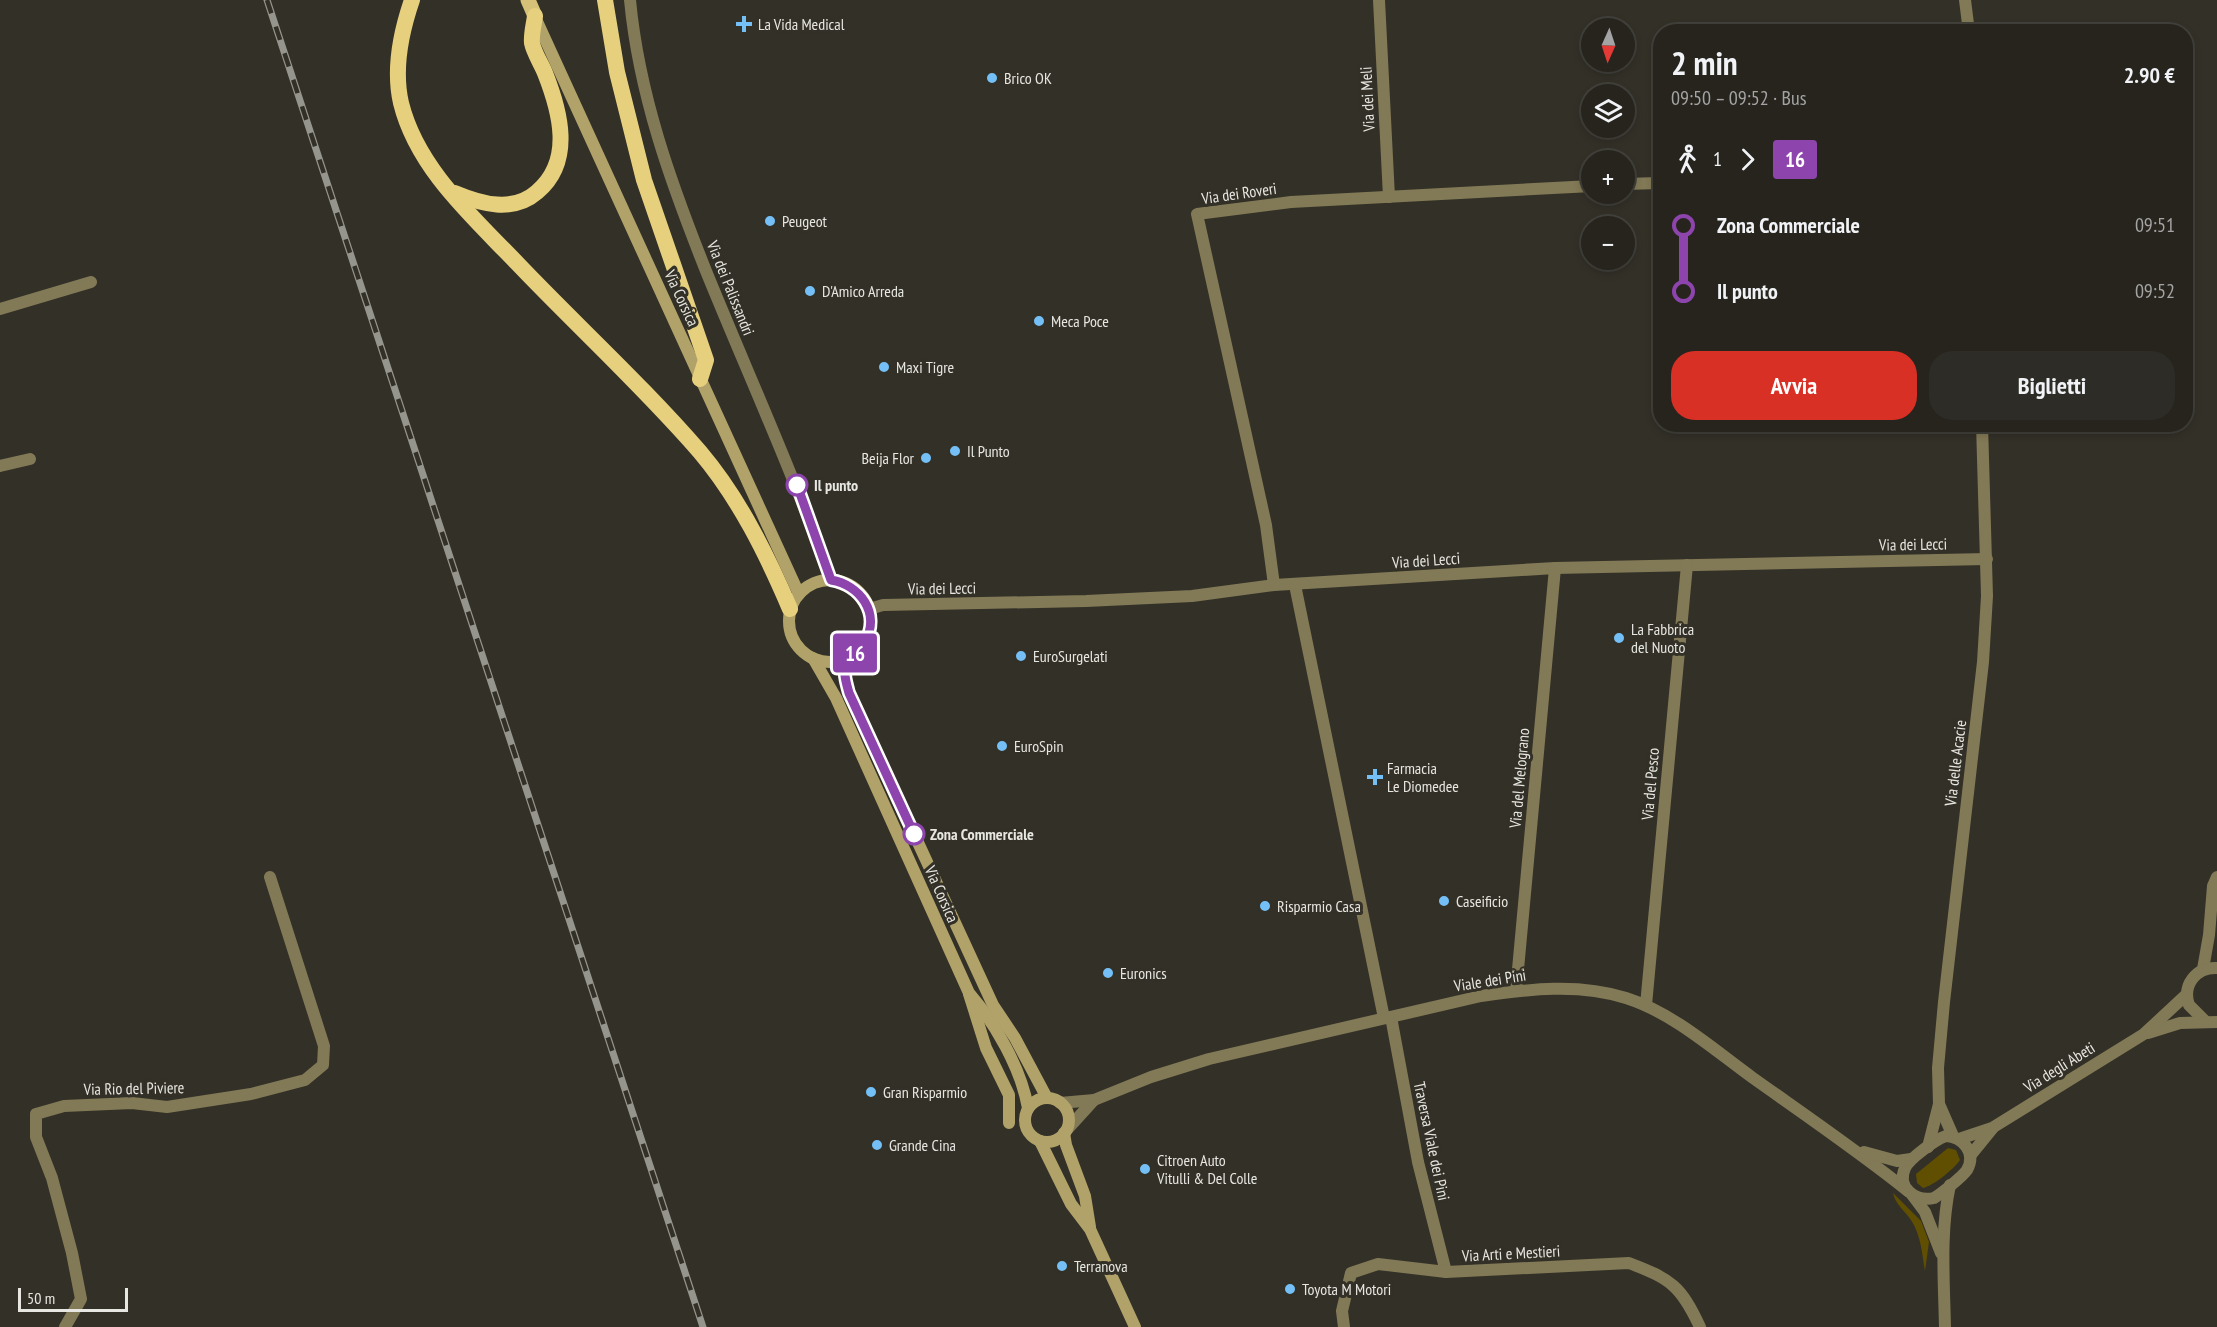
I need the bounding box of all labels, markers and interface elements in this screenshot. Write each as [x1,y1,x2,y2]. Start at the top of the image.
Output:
place label: La Vida Medical [758,14,845,34]
marker: La Vida Medical [735,15,753,33]
north arrow [1581,18,1635,72]
map controls [1581,18,1635,270]
text: 2 min [1671,41,1738,84]
text: 2.90 € [2124,61,2175,89]
street label: Via dei Meli [1355,66,1379,133]
place label: Brico OK [1004,68,1052,88]
marker: Brico OK [985,71,999,85]
button: layers [1581,84,1635,138]
text: 09:50 – 09:52 · Bus [1671,85,1806,111]
icon: walk [1671,143,1704,176]
icon: forward [1731,143,1764,176]
text: 1 [1713,146,1722,172]
text: 16 [1785,146,1805,173]
button: + [1581,150,1635,204]
street label: Via dei Roveri [1199,178,1278,208]
place label: Peugeot [782,211,828,231]
text: Zona Commerciale [1717,211,1860,239]
text: 09:51 [2135,212,2175,238]
marker: Peugeot [763,214,777,228]
button: − [1581,216,1635,270]
street label: Via dei Palissandri [703,237,759,338]
street label: Via Corsica [660,266,704,329]
text: Il punto [1717,277,1778,305]
text: 09:52 [2135,278,2175,304]
place label: D'Amico Arreda [822,281,904,301]
marker: D'Amico Arreda [803,284,817,298]
place label: Meca Poce [1051,311,1109,331]
marker: Meca Poce [1032,314,1046,328]
button: Avvia [1671,351,1917,420]
button: Biglietti [1929,351,2175,420]
place label: Maxi Tigre [896,357,954,377]
marker: Maxi Tigre [877,360,891,374]
place label: Il Punto [967,441,1010,461]
marker: Il Punto [948,444,962,458]
place label: Beija Flor [862,448,915,468]
marker: Beija Flor [919,451,933,465]
marker: Il punto [786,474,808,496]
place label: Il punto [814,475,858,495]
street label: Via dei Lecci [1878,533,1947,555]
street label: Via dei Lecci [1390,548,1461,572]
street label: Via dei Lecci [907,577,976,599]
place label: La Fabbrica del Nuoto [1631,619,1694,657]
marker: La Fabbrica del Nuoto [1612,631,1626,645]
line badge: 16 [828,634,882,672]
text: 16 [845,640,865,667]
place label: EuroSurgelati [1033,646,1108,666]
marker: EuroSurgelati [1014,649,1028,663]
street label: Via delle Acacie [1940,719,1970,808]
street label: Via del Melograno [1505,727,1533,830]
place label: EuroSpin [1014,736,1063,756]
marker: EuroSpin [995,739,1009,753]
street label: Via del Pesco [1637,747,1663,822]
place label: Farmacia Le Diomedee [1387,758,1459,796]
marker: Farmacia Le Diomedee [1368,770,1382,784]
marker: Zona Commerciale [903,823,925,845]
place label: Zona Commerciale [930,824,1034,844]
street label: Via Corsica [920,862,963,925]
place label: Caseificio [1456,891,1508,911]
marker: Caseificio [1437,894,1451,908]
place label: Risparmio Casa [1277,896,1361,916]
marker: Risparmio Casa [1258,899,1272,913]
place label: Euronics [1120,963,1167,983]
street label: Viale dei Pini [1452,964,1527,996]
marker: Euronics [1101,966,1115,980]
street label: Via degli Abeti [2019,1037,2098,1097]
street label: Via Rio del Piviere [82,1077,185,1099]
street label: Traversa Viale dei Pini [1410,1080,1454,1202]
place label: Gran Risparmio [883,1082,967,1102]
marker: Gran Risparmio [864,1085,878,1099]
place label: Grande Cina [889,1135,956,1155]
marker: Grande Cina [870,1138,884,1152]
place label: Citroen Auto Vitulli & Del Colle [1156,1150,1257,1188]
marker: Citroen Auto Vitulli & Del Colle [1138,1162,1152,1176]
street label: Via Arti e Mestieri [1460,1240,1561,1266]
place label: Terranova [1074,1256,1128,1276]
marker: Terranova [1055,1259,1069,1273]
place label: Toyota M Motori [1302,1279,1391,1299]
marker: Toyota M Motori [1283,1282,1297,1296]
scale bar [18,1285,128,1312]
text: 50 m [27,1288,55,1308]

